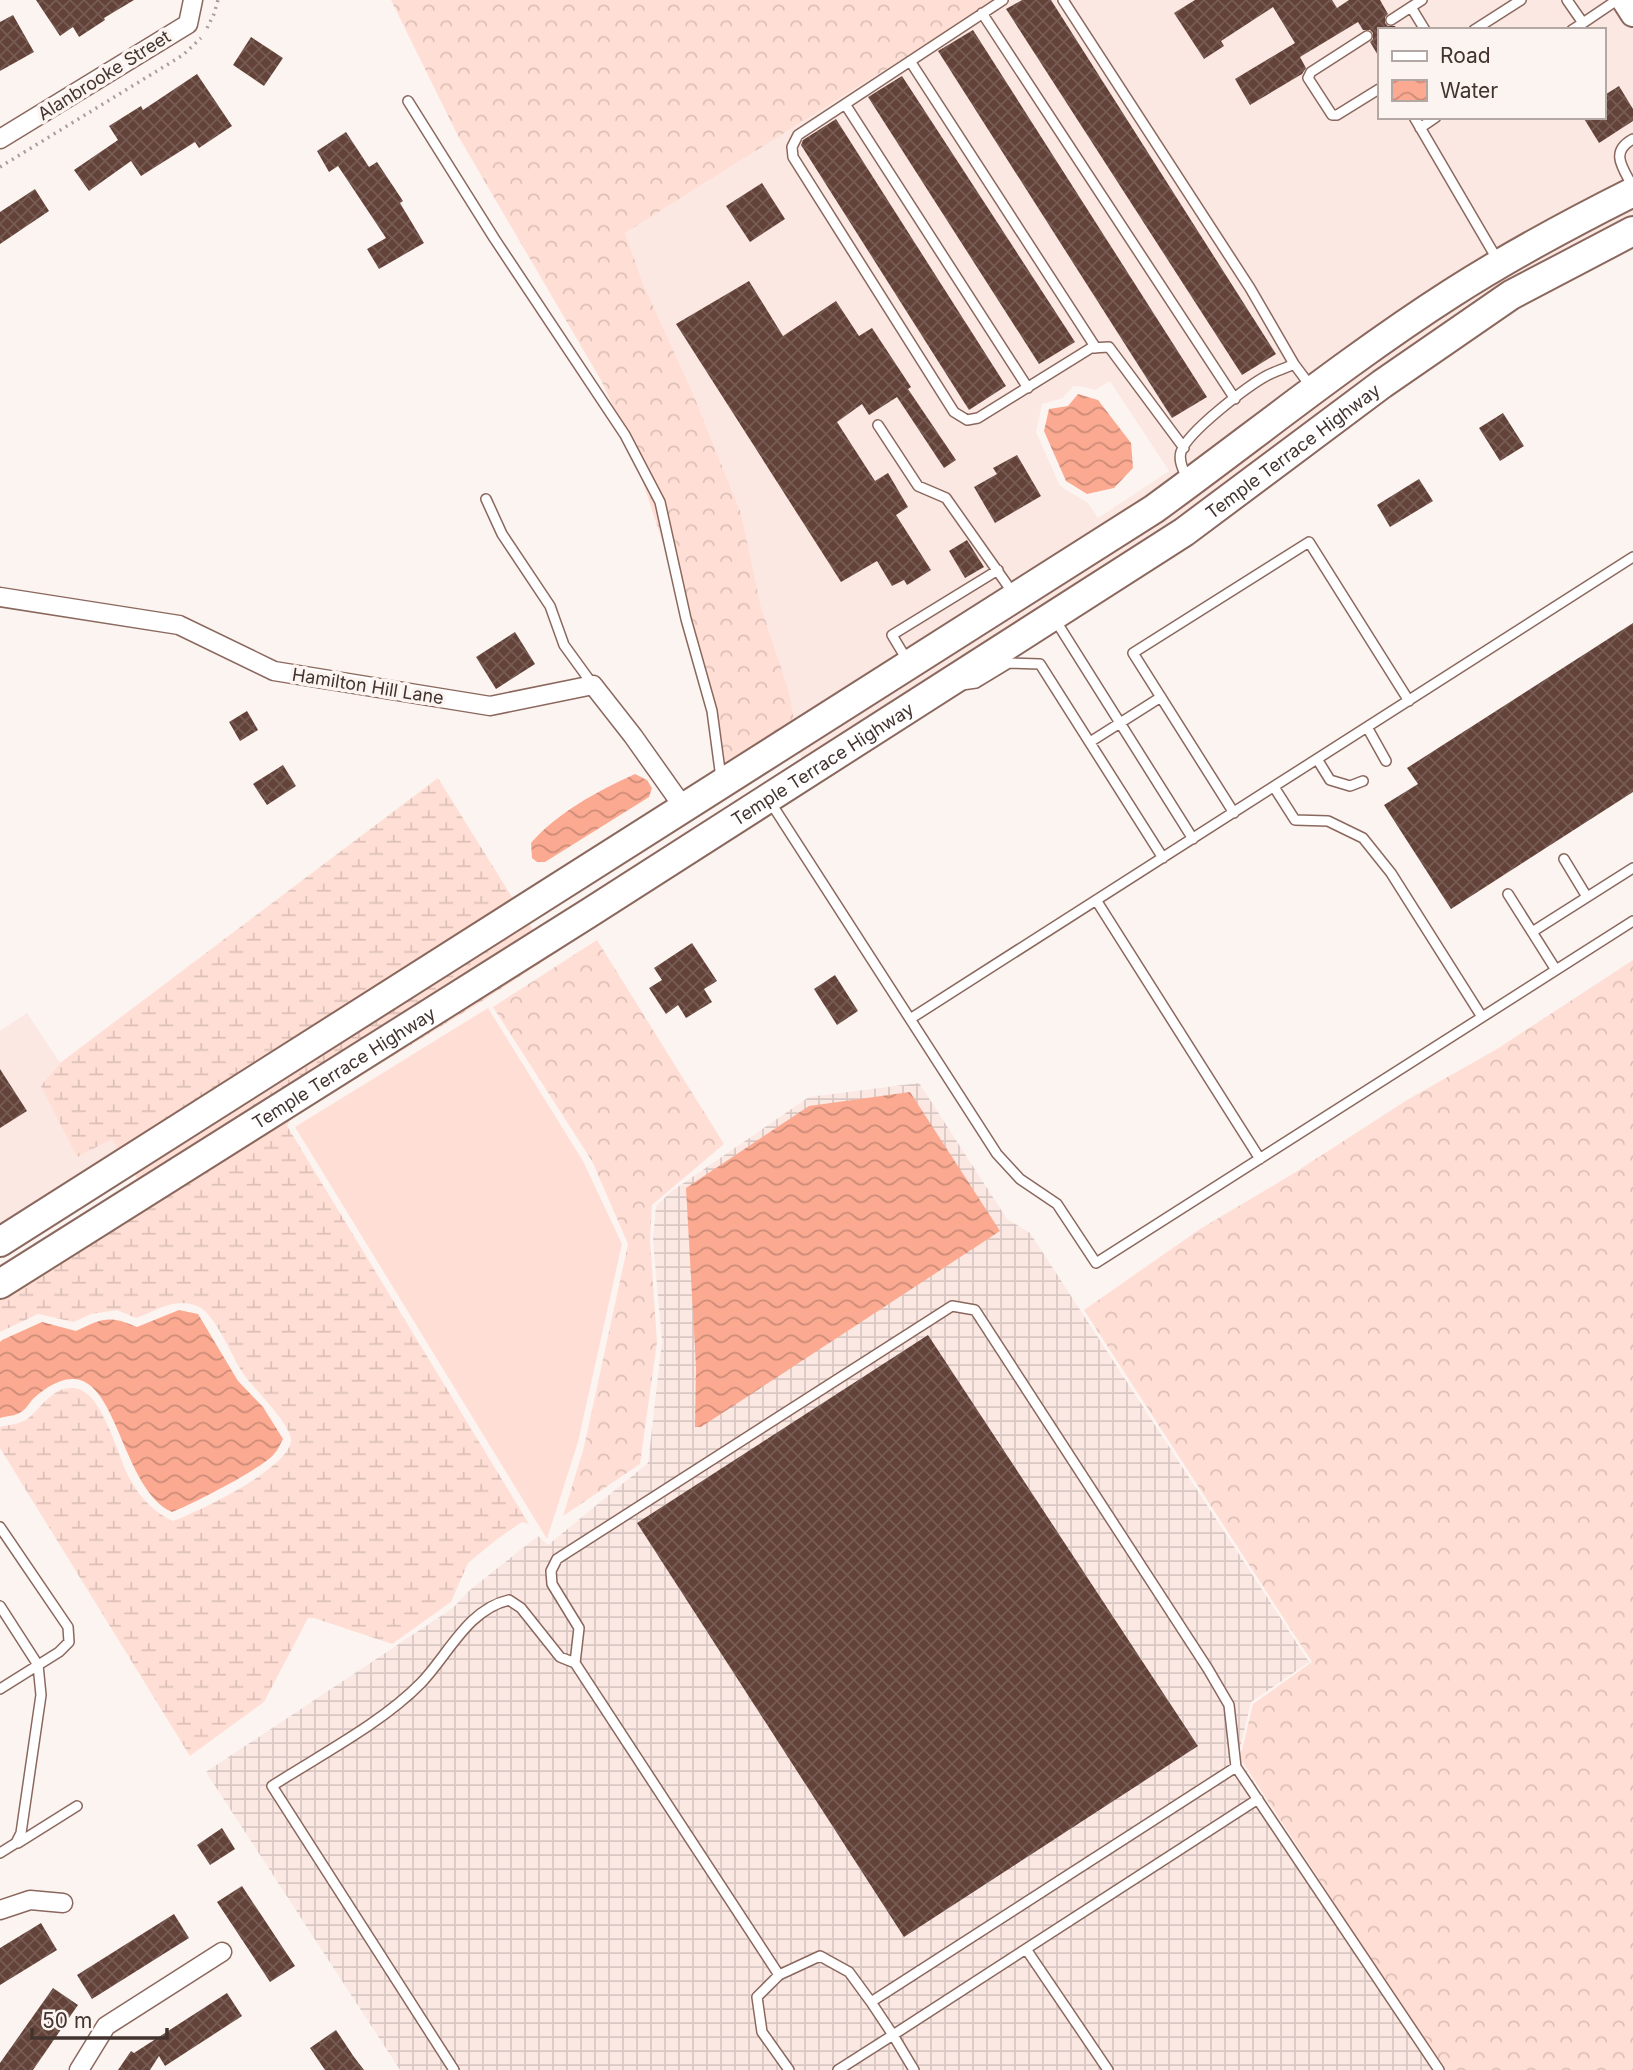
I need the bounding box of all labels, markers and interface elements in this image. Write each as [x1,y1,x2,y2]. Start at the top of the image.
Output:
street label: Alanbrooke Street [34,26,174,124]
legend [1378,28,1605,119]
text: Road [1440,43,1491,68]
text: Water [1440,78,1498,103]
street label: Temple Terrace Highway [1201,379,1384,523]
street label: Hamilton Hill Lane [291,664,445,708]
street label: Temple Terrace Highway [727,698,917,830]
street label: Temple Terrace Highway [248,1002,439,1133]
scale bar [32,1996,166,2040]
text: 50 m [42,2008,92,2033]

